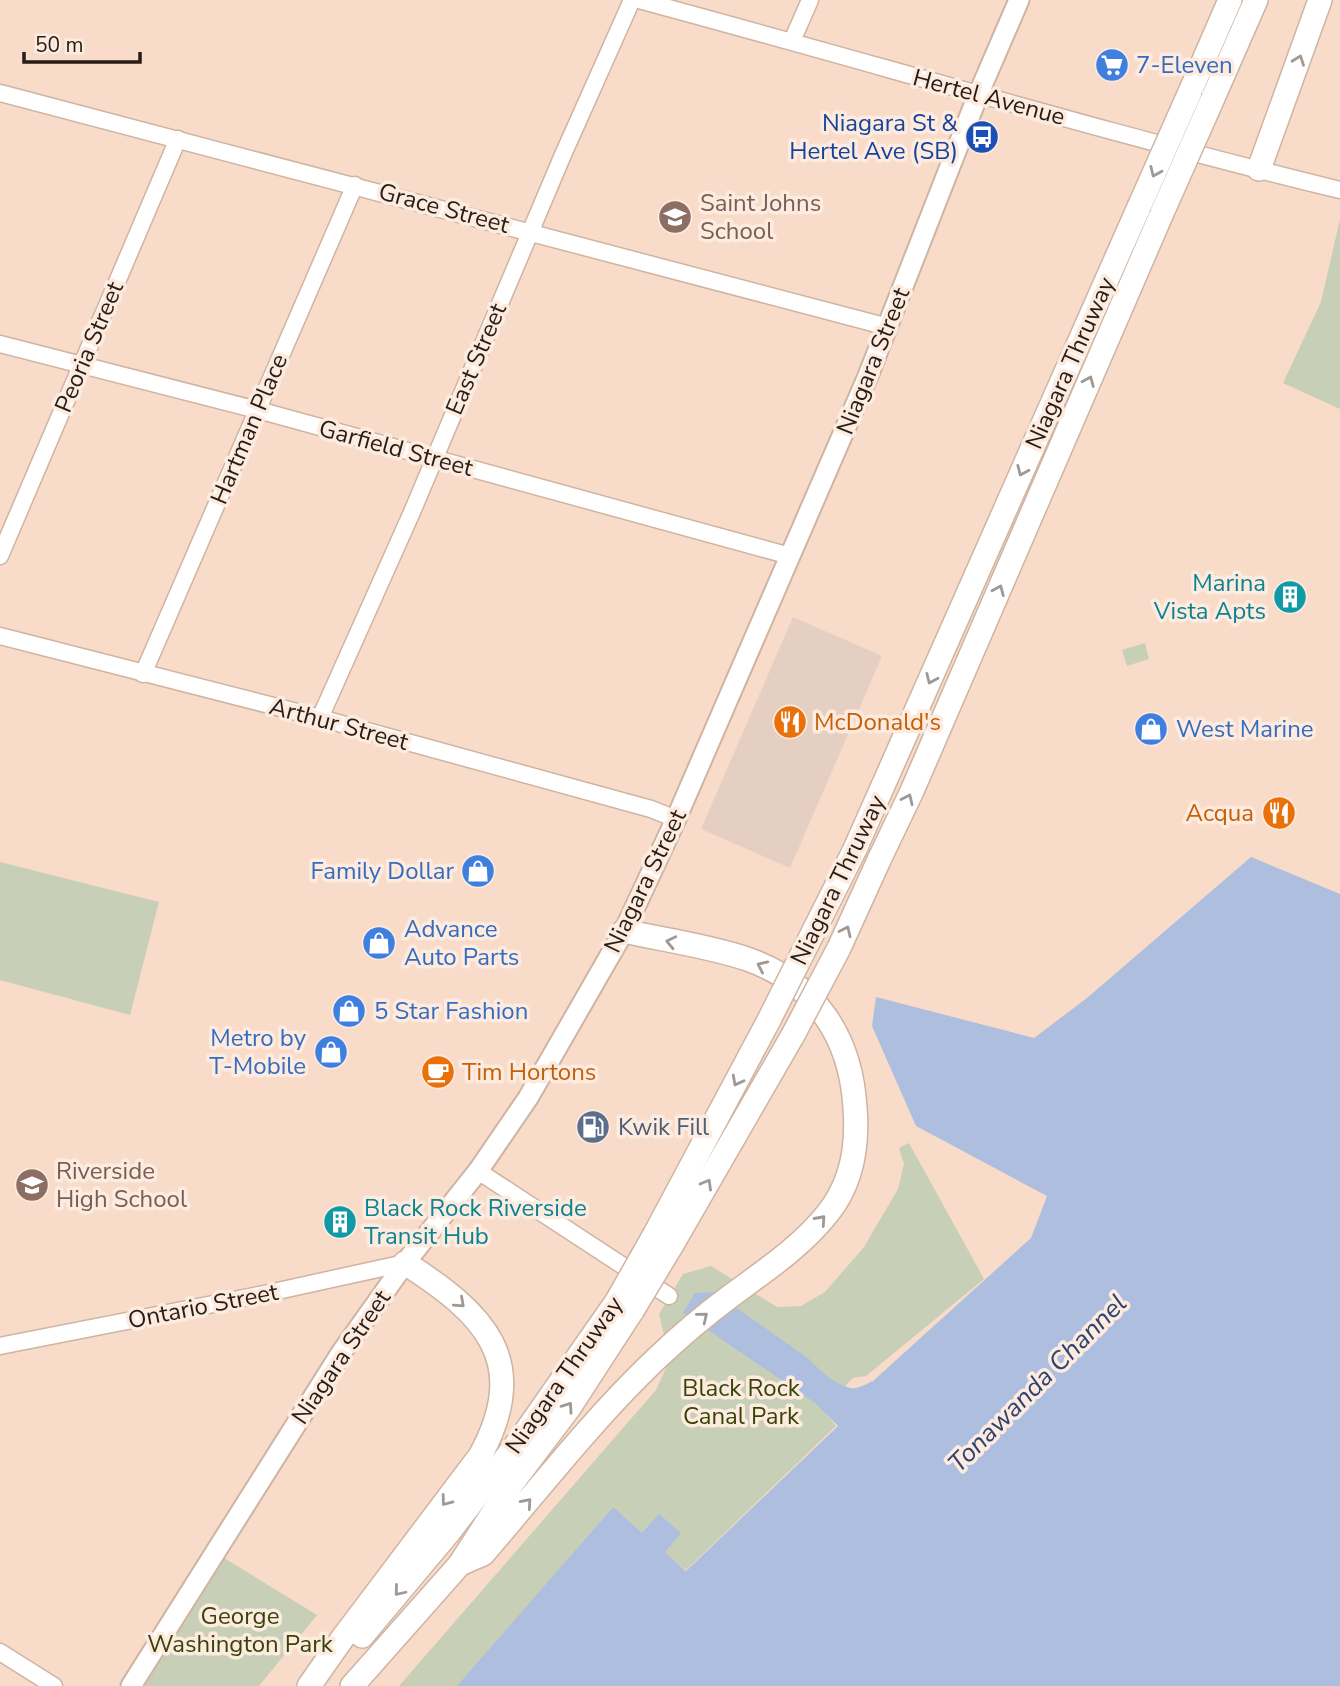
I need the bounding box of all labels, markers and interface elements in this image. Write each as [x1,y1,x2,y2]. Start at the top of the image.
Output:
scale bar [24,21,140,65]
text: 50 m [35,31,84,59]
supermarket icon: 7-Eleven [1093,46,1131,84]
place label: 7-Eleven [1136,49,1233,81]
one-way arrow [1290,55,1304,67]
street label: Hertel Avenue [909,61,1069,133]
place label: Niagara St & Hertel Ave (SB) [789,107,958,167]
bus stop icon: Niagara St & Hertel Ave (SB) [963,118,1001,156]
one-way arrow [1149,165,1163,177]
street label: Grace Street [375,175,513,241]
place label: Saint Johns School [700,187,821,247]
school or university icon: Saint Johns School [656,198,694,236]
street label: Niagara Thruway [1018,271,1123,454]
street label: Peoria Street [47,276,131,417]
street label: Niagara Street [829,282,917,439]
street label: East Street [438,298,514,420]
street label: Hartman Place [203,349,295,509]
one-way arrow [1081,376,1095,388]
street label: Garfield Street [315,412,477,484]
one-way arrow [1016,464,1030,477]
place label: Marina Vista Apts [1153,567,1266,627]
building icon: Marina Vista Apts [1271,578,1309,616]
one-way arrow [991,585,1005,597]
one-way arrow [925,673,939,685]
street label: Arthur Street [266,690,413,758]
restaurant icon: McDonald's [771,703,809,741]
place label: McDonald's [814,706,941,738]
shop icon: West Marine [1132,710,1170,748]
place label: West Marine [1176,713,1314,745]
street label: Niagara Thruway [783,789,893,970]
one-way arrow [900,793,914,806]
restaurant icon: Acqua [1260,794,1298,832]
place label: Acqua [1186,797,1254,829]
street label: Niagara Street [596,803,694,958]
shop icon: Family Dollar [459,852,497,890]
place label: Family Dollar [310,855,454,887]
place label: Advance Auto Parts [404,913,519,973]
shop icon: Advance Auto Parts [360,924,398,962]
one-way arrow [838,926,852,938]
one-way arrow [665,936,677,950]
one-way arrow [757,960,770,974]
shop icon: 5 Star Fashion [330,992,368,1030]
place label: 5 Star Fashion [374,995,528,1027]
place label: Metro by T-Mobile [209,1022,307,1082]
shop icon: Metro by T-Mobile [312,1033,350,1071]
cafe icon: Tim Hortons [419,1053,457,1091]
place label: Tim Hortons [462,1056,596,1088]
one-way arrow [732,1073,745,1086]
fuel station icon: Kwik Fill [574,1108,612,1146]
place label: Kwik Fill [618,1111,709,1143]
place label: Riverside High School [56,1155,187,1215]
school or university icon: Riverside High School [13,1166,51,1204]
one-way arrow [699,1179,712,1191]
place label: Black Rock Riverside Transit Hub [364,1192,587,1252]
building icon: Black Rock Riverside Transit Hub [321,1203,359,1241]
one-way arrow [813,1215,825,1228]
street label: Ontario Street [125,1276,281,1336]
street label: Niagara Street [284,1283,398,1430]
water label: Tonawanda Channel [940,1286,1134,1480]
street label: Niagara Thruway [498,1289,631,1460]
one-way arrow [452,1294,465,1307]
one-way arrow [695,1313,708,1325]
park label: Black Rock Canal Park [682,1372,801,1432]
one-way arrow [560,1402,572,1415]
one-way arrow [441,1493,454,1506]
one-way arrow [519,1499,531,1512]
one-way arrow [395,1583,408,1595]
park label: George Washington Park [147,1600,334,1660]

